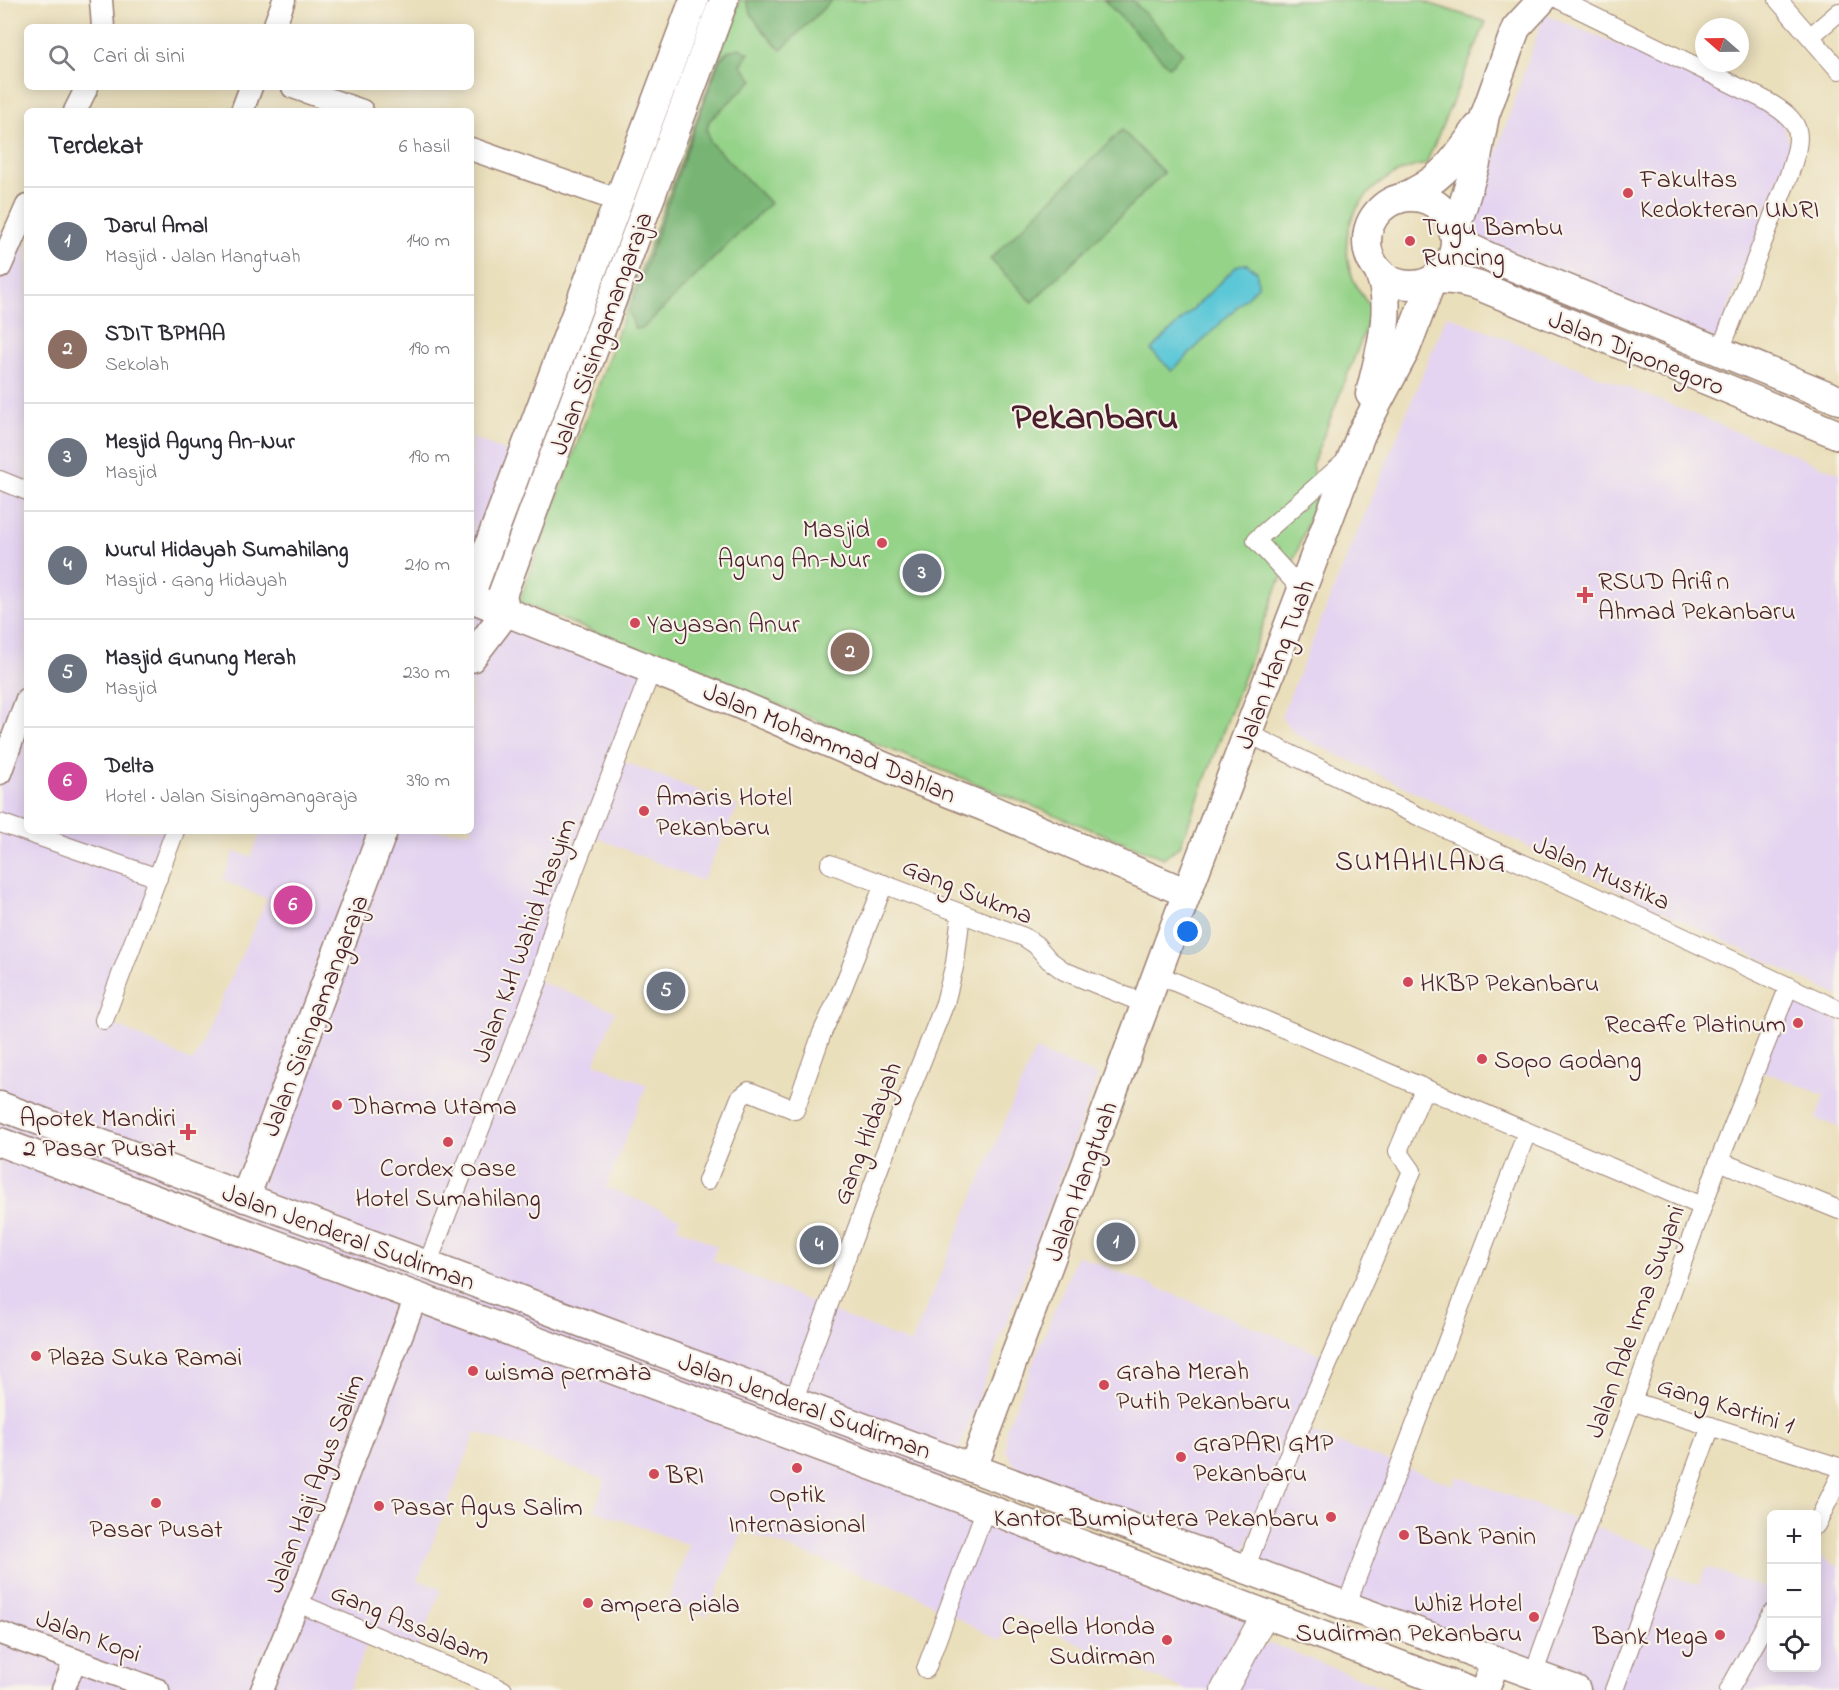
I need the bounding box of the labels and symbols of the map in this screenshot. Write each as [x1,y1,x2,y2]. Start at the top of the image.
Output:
north arrow [1695,18,1749,72]
place label: Fakultas Kedokteran UNRI [1639,162,1819,230]
marker: Fakultas Kedokteran UNRI [1621,186,1635,200]
street label: Jalan Sisingamangaraja [541,207,665,461]
place label: Tugu Bambu Runcing [1422,210,1563,278]
marker: Tugu Bambu Runcing [1403,234,1417,248]
street label: Jalan Diponegoro [1542,302,1730,407]
district label: Pekanbaru [1012,391,1178,447]
place label: Masjid Agung An-Nur [717,512,871,580]
marker: Masjid Agung An-Nur [875,536,889,550]
pin: 3 [902,550,942,596]
place label: RSUD Arifin Ahmad Pekanbaru [1598,564,1796,632]
street label: Jalan Hang Tuah [1227,575,1327,756]
marker: RSUD Arifin Ahmad Pekanbaru [1576,586,1594,604]
place label: Yayasan Anur [647,607,801,645]
marker: Yayasan Anur [628,616,642,630]
pin: 2 [830,630,870,674]
street label: Jalan Mohammad Dahlan [696,674,961,815]
place label: Amaris Hotel Pekanbaru [656,780,792,848]
marker: Amaris Hotel Pekanbaru [637,804,651,818]
street label: Jalan K.H Wahid Hasyim [464,813,588,1069]
street label: Jalan Mustika [1526,827,1676,922]
district label: SUMAHILANG [1335,843,1507,884]
street label: Gang Sukma [896,849,1038,936]
pin: 6 [274,882,312,928]
street label: Jalan Sisingamangaraja [253,890,380,1143]
your location [1173,917,1202,946]
place label: HKBP Pekanbaru [1420,966,1599,1004]
pin: 5 [646,968,686,1014]
marker: HKBP Pekanbaru [1401,975,1415,989]
place label: Recaffe Platinum [1604,1007,1786,1045]
marker: Recaffe Platinum [1791,1016,1805,1030]
place label: Sopo Godang [1494,1043,1641,1081]
marker: Sopo Godang [1475,1052,1489,1066]
street label: Gang Hidayah [824,1057,914,1211]
place label: Dharma Utama [348,1089,517,1127]
street label: Jalan Hangtuah [1036,1097,1129,1267]
marker: Dharma Utama [330,1098,344,1112]
place label: Apotek Mandiri 2 Pasar Pusat [19,1101,176,1169]
marker: Apotek Mandiri 2 Pasar Pusat [181,1125,195,1139]
marker: Cordex Oase Hotel Sumahilang [441,1135,455,1149]
place label: Cordex Oase Hotel Sumahilang [355,1151,541,1219]
street label: Jalan Jenderal Sudirman [216,1175,480,1302]
street label: Jalan Ade Irma Suyani [1577,1200,1697,1444]
pin: 1 [1096,1220,1136,1264]
pin: 4 [800,1222,838,1268]
place label: Plaza Suka Ramai [48,1340,242,1378]
street label: Jalan Jenderal Sudirman [672,1344,936,1471]
marker: Plaza Suka Ramai [29,1349,43,1363]
place label: Graha Merah Putih Pekanbaru [1116,1354,1291,1422]
place label: wisma permata [485,1355,652,1393]
marker: wisma permata [466,1364,480,1378]
street label: Gang Kartini 1 [1652,1368,1798,1446]
street label: Jalan Haji Agus Salim [257,1369,376,1599]
marker: Graha Merah Putih Pekanbaru [1097,1378,1111,1392]
place label: GraPARI GMP Pekanbaru [1193,1426,1334,1494]
marker: GraPARI GMP Pekanbaru [1174,1450,1188,1464]
place label: BRI [665,1458,704,1496]
marker: Optik Internasional [790,1461,804,1475]
marker: BRI [647,1467,661,1481]
place label: Optik Internasional [729,1477,865,1545]
place label: Pasar Agus Salim [391,1490,583,1528]
marker: Pasar Pusat [149,1496,163,1510]
marker: Pasar Agus Salim [372,1499,386,1513]
place label: Kantor Bumiputera Pekanbaru [994,1501,1319,1539]
marker: Kantor Bumiputera Pekanbaru [1324,1510,1338,1524]
place label: Pasar Pusat [89,1512,223,1550]
place label: Bank Panin [1415,1519,1536,1557]
marker: Bank Panin [1397,1528,1411,1542]
street label: Gang Assalaam [324,1575,496,1677]
place label: Whiz Hotel Sudirman Pekanbaru [1296,1586,1522,1654]
place label: ampera piala [600,1587,740,1625]
marker: ampera piala [581,1596,595,1610]
street label: Jalan Kopi [30,1601,146,1674]
place label: Capella Honda Sudirman [1002,1609,1155,1677]
marker: Whiz Hotel Sudirman Pekanbaru [1527,1610,1541,1624]
place label: Bank Mega [1592,1619,1708,1657]
marker: Bank Mega [1713,1628,1727,1642]
marker: Capella Honda Sudirman [1160,1633,1174,1647]

